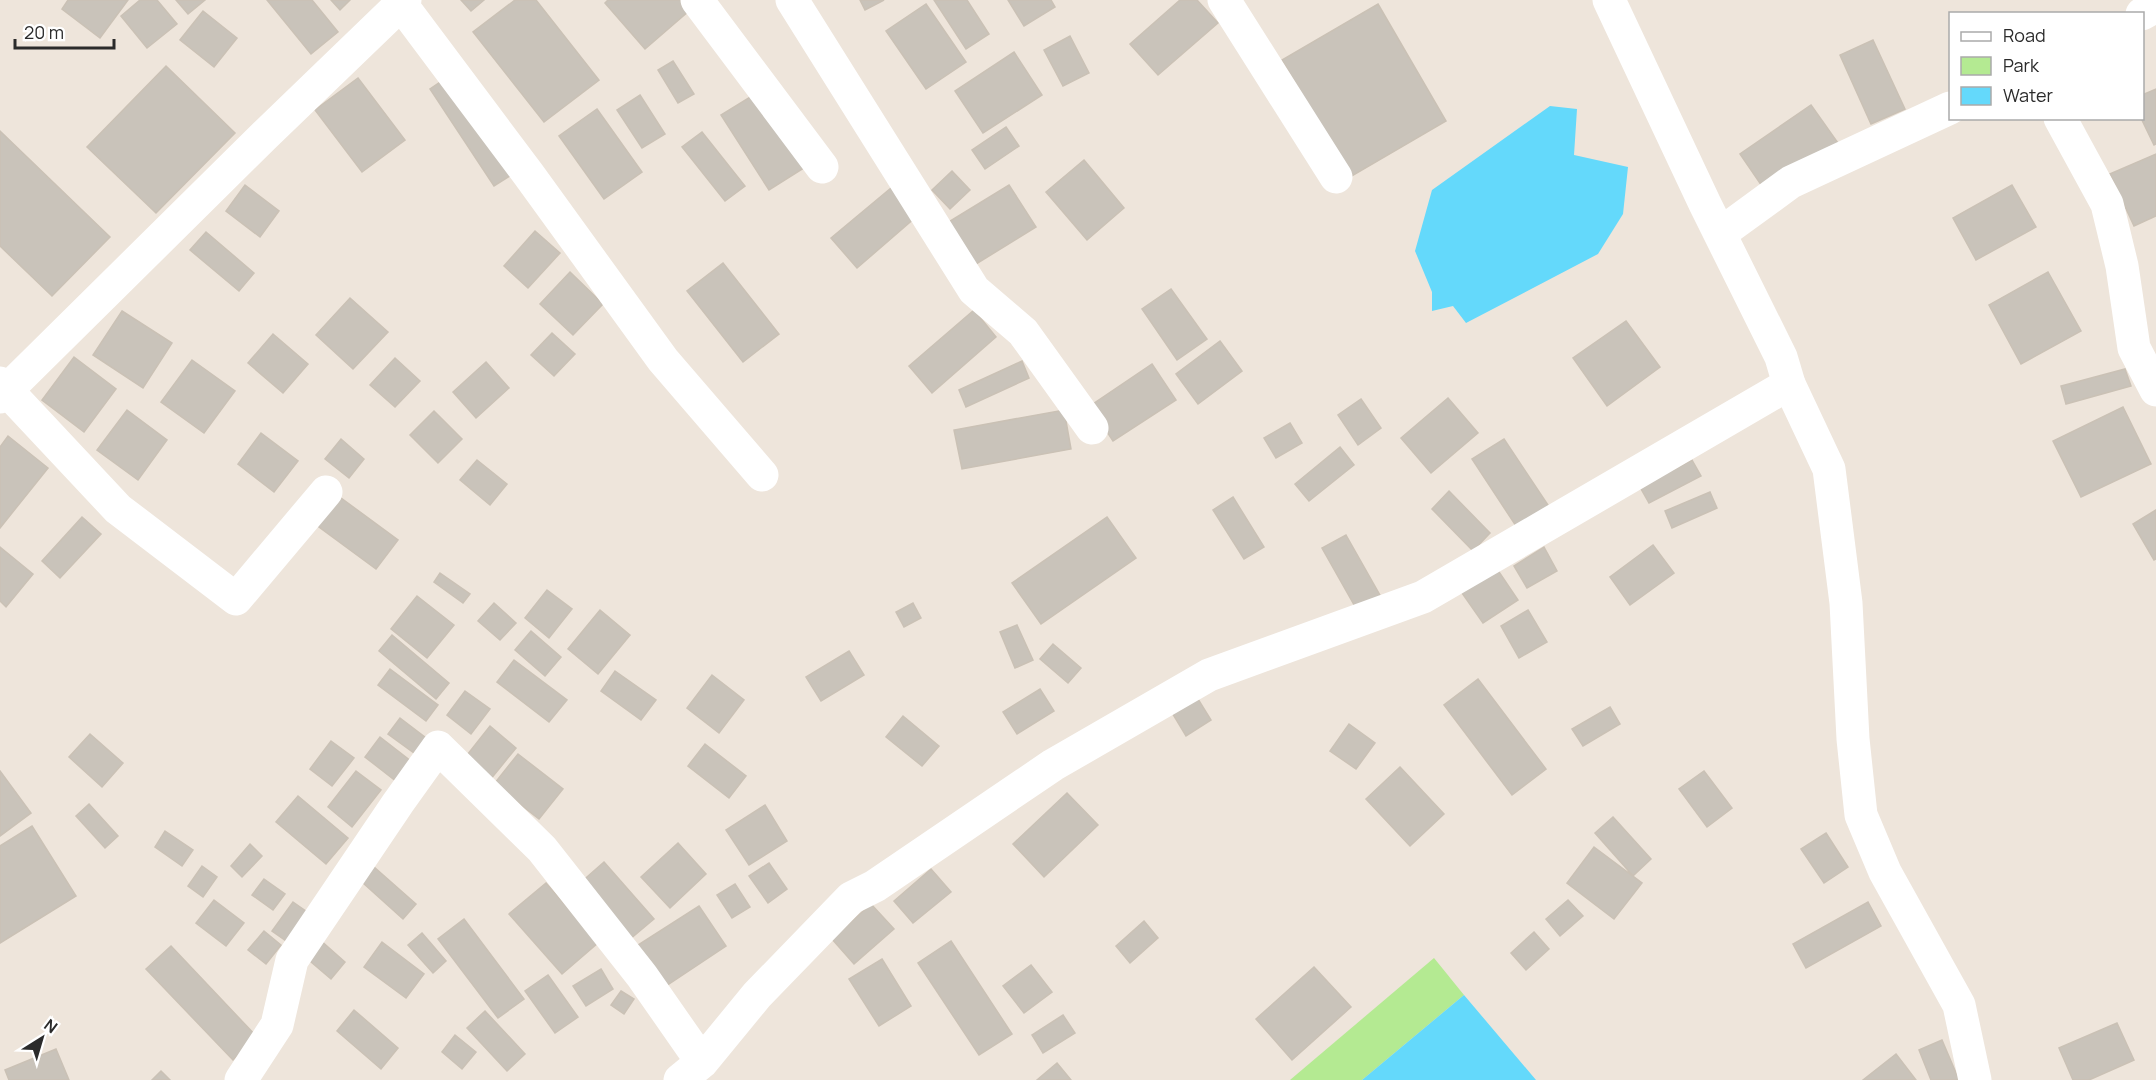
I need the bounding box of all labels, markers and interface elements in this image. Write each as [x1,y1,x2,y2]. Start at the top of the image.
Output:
scale bar [15,12,114,50]
legend [1949,12,2144,120]
text: 20 m [24,20,64,44]
text: Road [2003,23,2046,47]
text: Park [2003,53,2040,77]
text: Water [2003,83,2053,107]
north arrow [12,1008,72,1068]
text: N [40,1014,62,1038]

